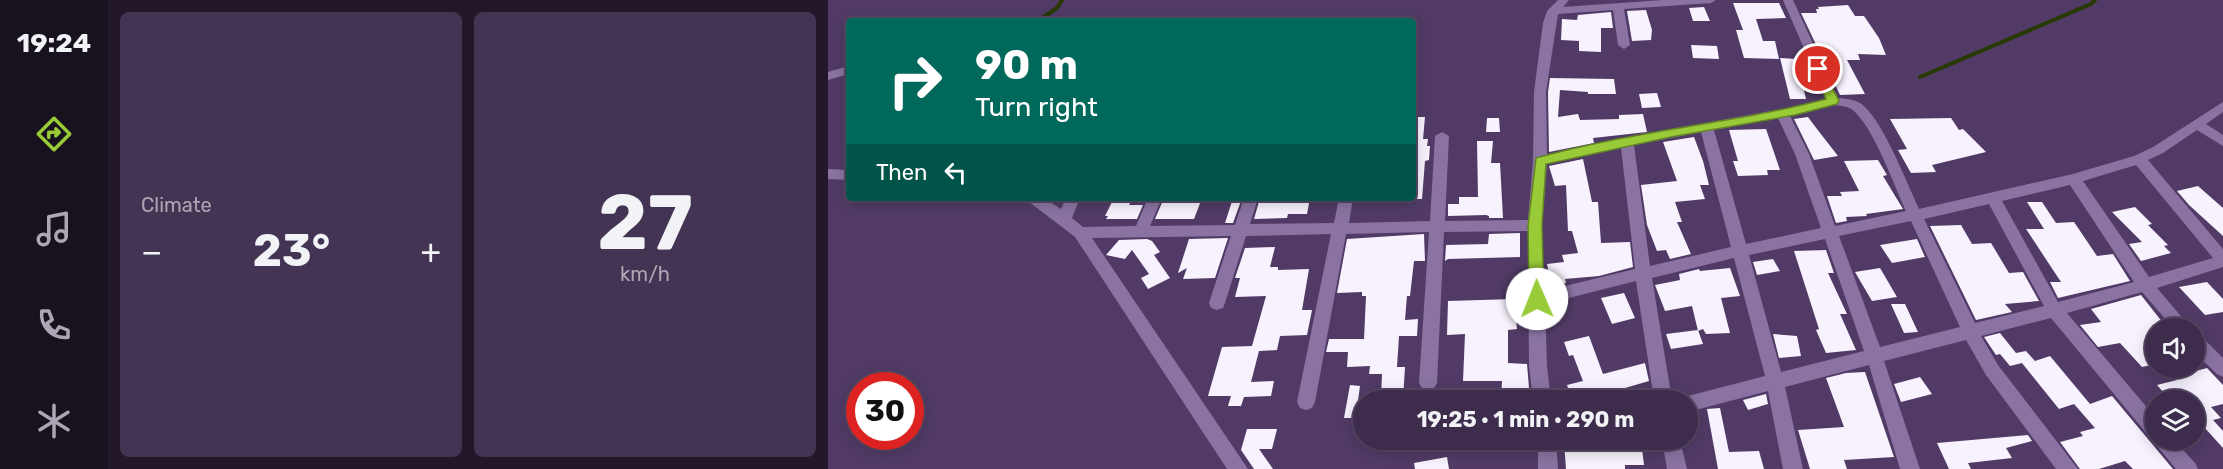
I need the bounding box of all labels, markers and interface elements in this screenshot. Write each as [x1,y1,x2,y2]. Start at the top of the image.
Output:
text: 19:24 [17,27,91,59]
text: 90 m [975,40,1078,90]
icon: right [876,42,954,120]
pin [1792,43,1843,94]
icon: arrive [1801,52,1834,85]
text: Turn right [975,91,1098,123]
icon: directions [33,113,75,155]
icon: left [939,156,972,189]
text: Then [876,159,927,186]
text: 27 [597,176,693,269]
text: Climate [141,193,212,217]
icon: music [33,208,75,250]
text: 23° [253,224,330,277]
text: − [141,232,162,271]
text: + [420,232,441,271]
text: km/h [620,262,670,286]
position arrow [1505,267,1569,331]
icon: phone [33,304,75,346]
map controls [2145,318,2205,450]
button: sound [2145,318,2205,378]
speed limit sign: 30 [846,372,924,450]
button: layers [2145,390,2205,450]
icon: climate [33,400,75,442]
text: 19:25 · 1 min · 290 m [1417,406,1634,433]

